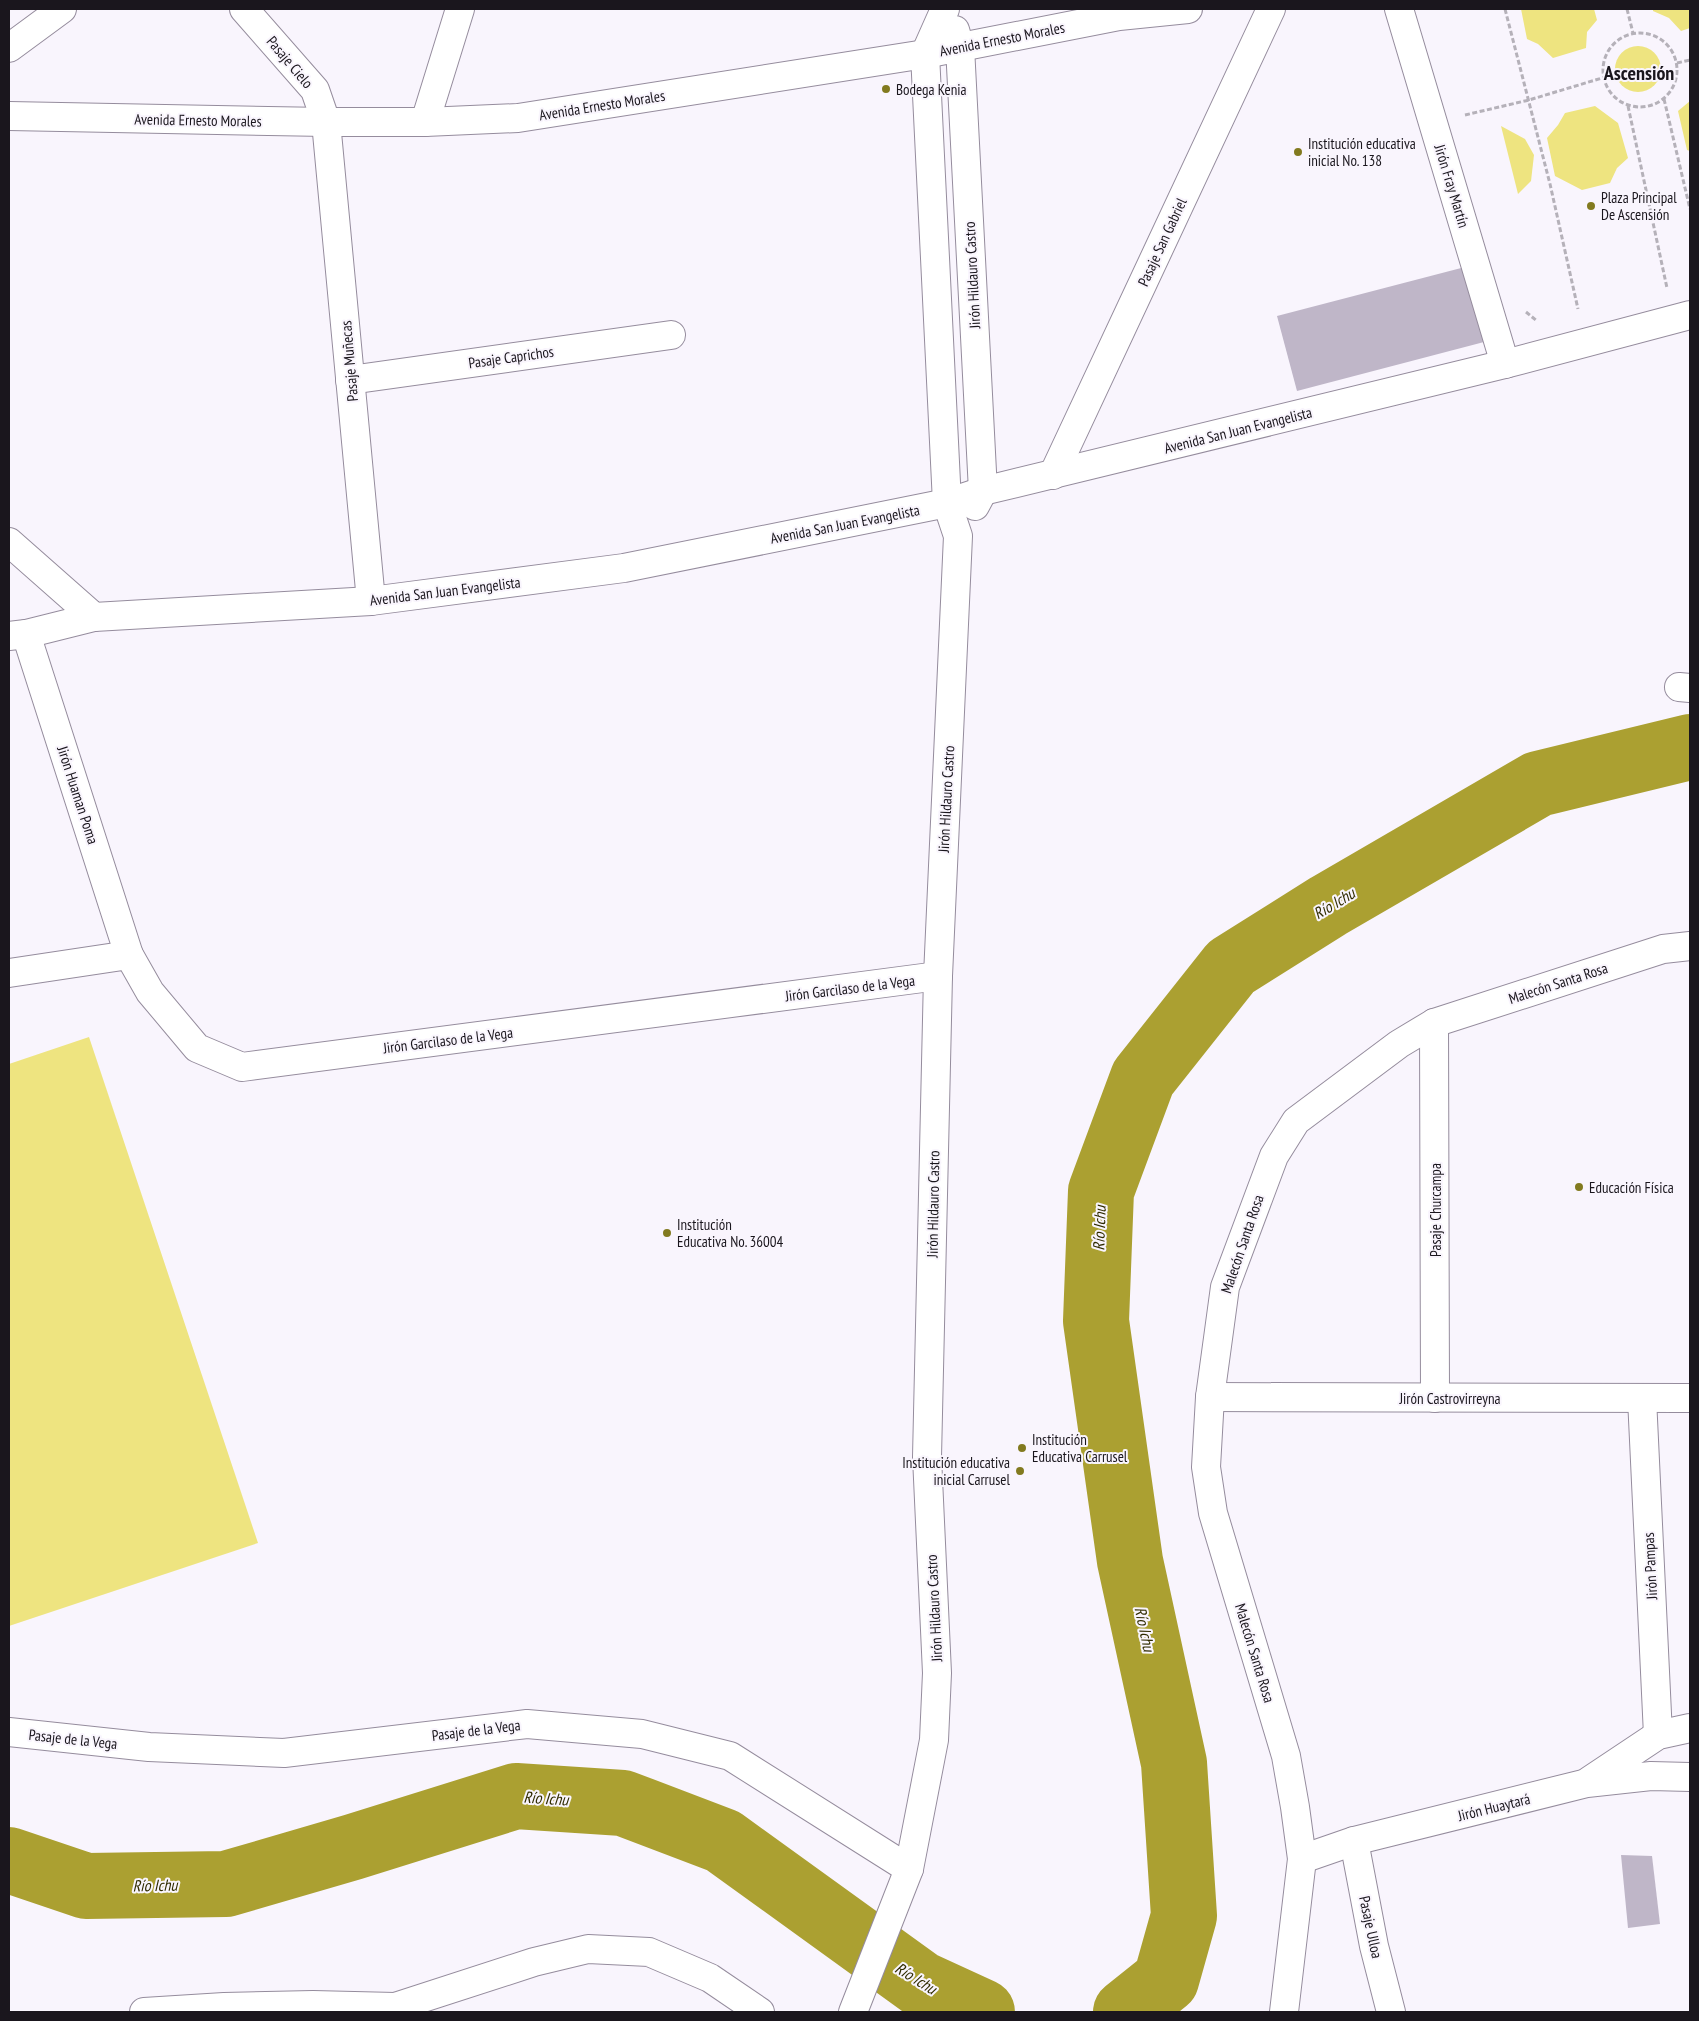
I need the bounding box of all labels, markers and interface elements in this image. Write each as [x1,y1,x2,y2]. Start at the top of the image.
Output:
street label: Avenida Ernesto Morales [938,18,1066,60]
street label: Pasaje Cielo [263,32,317,92]
district label: Ascensión [1603,60,1674,86]
place label: Bodega Kenia [896,80,967,99]
marker: Bodega Kenia [880,83,892,95]
street label: Avenida Ernesto Morales [538,86,666,124]
street label: Avenida Ernesto Morales [134,109,262,131]
place label: Institución educativa inicial No. 138 [1308,134,1416,170]
street label: Jirón Fray Martín [1430,141,1474,230]
marker: Institución educativa inicial No. 138 [1292,146,1304,158]
place label: Plaza Principal De Ascensión [1601,188,1677,224]
street label: Pasaje San Gabriel [1133,194,1191,289]
marker: Plaza Principal De Ascensión [1585,200,1597,212]
street label: Jirón Hildauro Castro [960,221,984,330]
street label: Pasaje Muñecas [336,320,362,402]
street label: Pasaje Caprichos [467,342,555,372]
street label: Avenida San Juan Evangelista [1162,402,1314,458]
street label: Avenida San Juan Evangelista [769,500,921,548]
street label: Avenida San Juan Evangelista [369,572,521,610]
street label: Jirón Huaman Poma [53,743,103,846]
street label: Jirón Hildauro Castro [934,745,958,854]
water label: Río Ichu [1310,882,1359,923]
street label: Malecón Santa Rosa [1506,958,1610,1008]
street label: Jirón Garcilaso de la Vega [783,971,916,1006]
street label: Jirón Garcilaso de la Vega [381,1023,514,1058]
street label: Jirón Hildauro Castro [923,1150,943,1259]
street label: Pasaje Churcampa [1426,1163,1445,1257]
place label: Educación Física [1589,1178,1674,1197]
marker: Educación Física [1573,1181,1585,1193]
street label: Malecón Santa Rosa [1216,1192,1268,1296]
water label: Río Ichu [1088,1204,1110,1251]
place label: Institución Educativa No. 36004 [677,1215,784,1251]
marker: Institución Educativa No. 36004 [661,1227,673,1239]
street label: Jirón Castrovirreyna [1399,1389,1501,1408]
place label: Institución Educativa Carrusel [1032,1430,1128,1466]
marker: Institución Educativa Carrusel [1016,1442,1028,1454]
place label: Institución educativa inicial Carrusel [902,1453,1011,1489]
marker: Institución educativa inicial Carrusel [1014,1465,1026,1477]
street label: Jirón Pampas [1639,1532,1661,1601]
street label: Jirón Hildauro Castro [922,1554,946,1663]
street label: Malecón Santa Rosa [1231,1601,1279,1705]
water label: Río Ichu [1131,1605,1160,1654]
street label: Pasaje de la Vega [431,1715,521,1745]
street label: Pasaje de la Vega [28,1725,118,1753]
water label: Río Ichu [523,1786,570,1810]
street label: Jirón Huaytará [1455,1789,1532,1825]
water label: Río Ichu [132,1875,179,1895]
street label: Pasaje Ulloa [1355,1894,1387,1960]
water label: Río Ichu [892,1958,941,1999]

